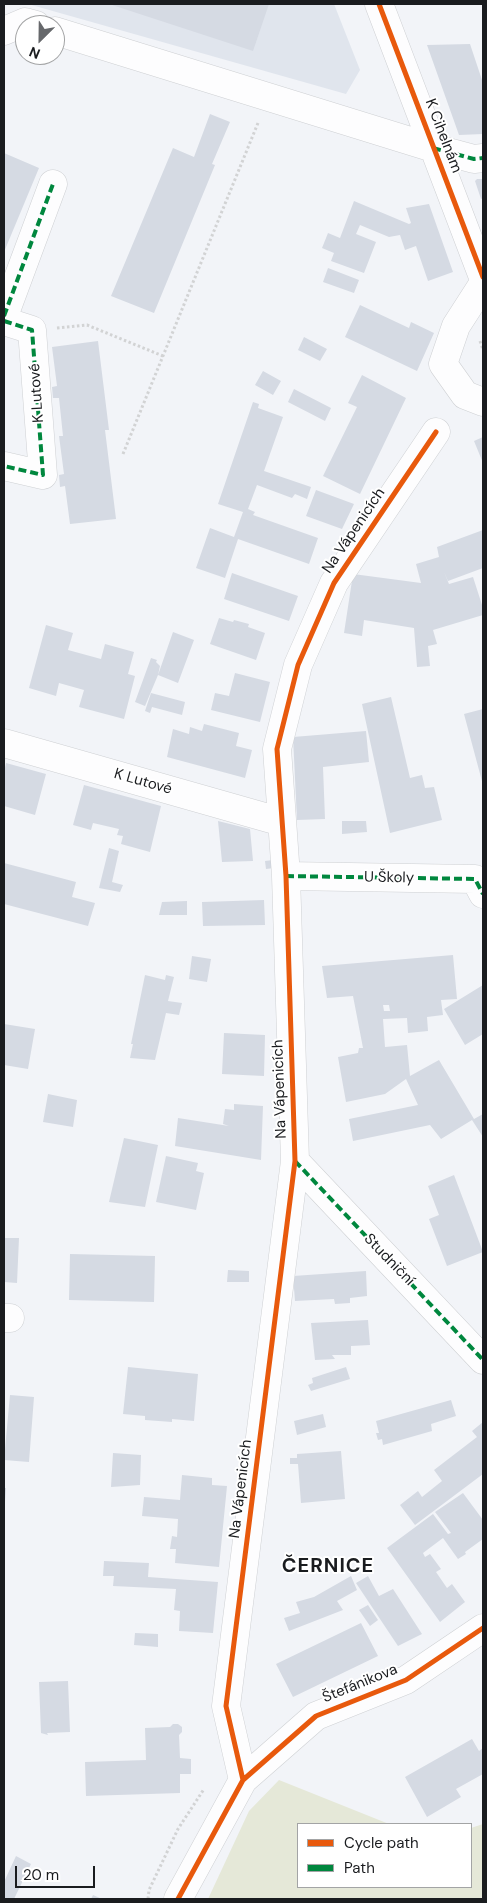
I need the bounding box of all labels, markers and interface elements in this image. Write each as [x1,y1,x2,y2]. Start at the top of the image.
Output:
north arrow [15,15,65,65]
text: N [26,43,43,63]
street label: K Cihelnám [421,96,465,176]
street label: K Lutové [26,363,48,423]
street label: Na Vápenicích [319,485,389,577]
street label: K Lutové [112,765,174,799]
street label: U Školy [364,869,414,887]
street label: Na Vápenicích [269,1039,291,1139]
street label: Studniční [360,1230,418,1290]
street label: Na Vápenicích [226,1439,256,1539]
district label: ČERNICE [281,1555,375,1579]
street label: Štefánikova [320,1661,400,1707]
legend [297,1823,472,1888]
text: Cycle path [344,1833,419,1853]
scale bar [18,1856,98,1888]
text: Path [344,1858,375,1878]
text: 20 m [23,1865,59,1885]

